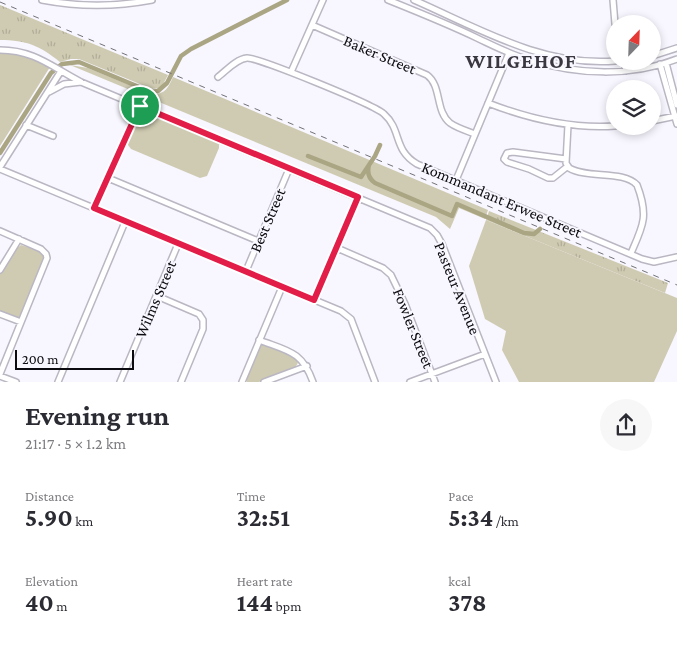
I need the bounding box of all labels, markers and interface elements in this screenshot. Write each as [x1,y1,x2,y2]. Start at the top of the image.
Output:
north arrow [606,15,661,70]
map controls [606,15,661,135]
street label: Baker Street [341,32,419,78]
district label: WILGEHOF [464,49,577,73]
button: layers [606,80,661,135]
pin [119,85,161,127]
icon: arrive [126,92,154,120]
street label: Kommandant Erwee Street [419,158,585,241]
street label: Best Street [246,185,289,255]
street label: Pasteur Avenue [431,240,484,337]
street label: Wilms Street [132,257,180,340]
street label: Fowler Street [390,286,438,371]
scale bar [15,347,134,370]
text: 200 m [22,351,58,367]
button: share [600,399,652,451]
text: Evening run [25,400,169,431]
text: 21:17 · 5 × 1.2 km [25,435,126,452]
text: Distance [25,488,74,504]
text: Time [237,488,265,504]
text: Pace [448,488,474,504]
text: 5.90 [25,504,73,531]
text: 32:51 [237,504,290,531]
text: 5:34 [448,504,493,531]
text: km [73,513,93,529]
text: /km [493,513,519,529]
text: Elevation [25,573,78,589]
text: Heart rate [237,573,293,589]
text: kcal [448,573,471,589]
text: 40 [25,589,54,616]
text: 144 [237,589,273,616]
text: 378 [448,589,487,616]
text: m [54,598,68,614]
text: bpm [273,598,301,614]

